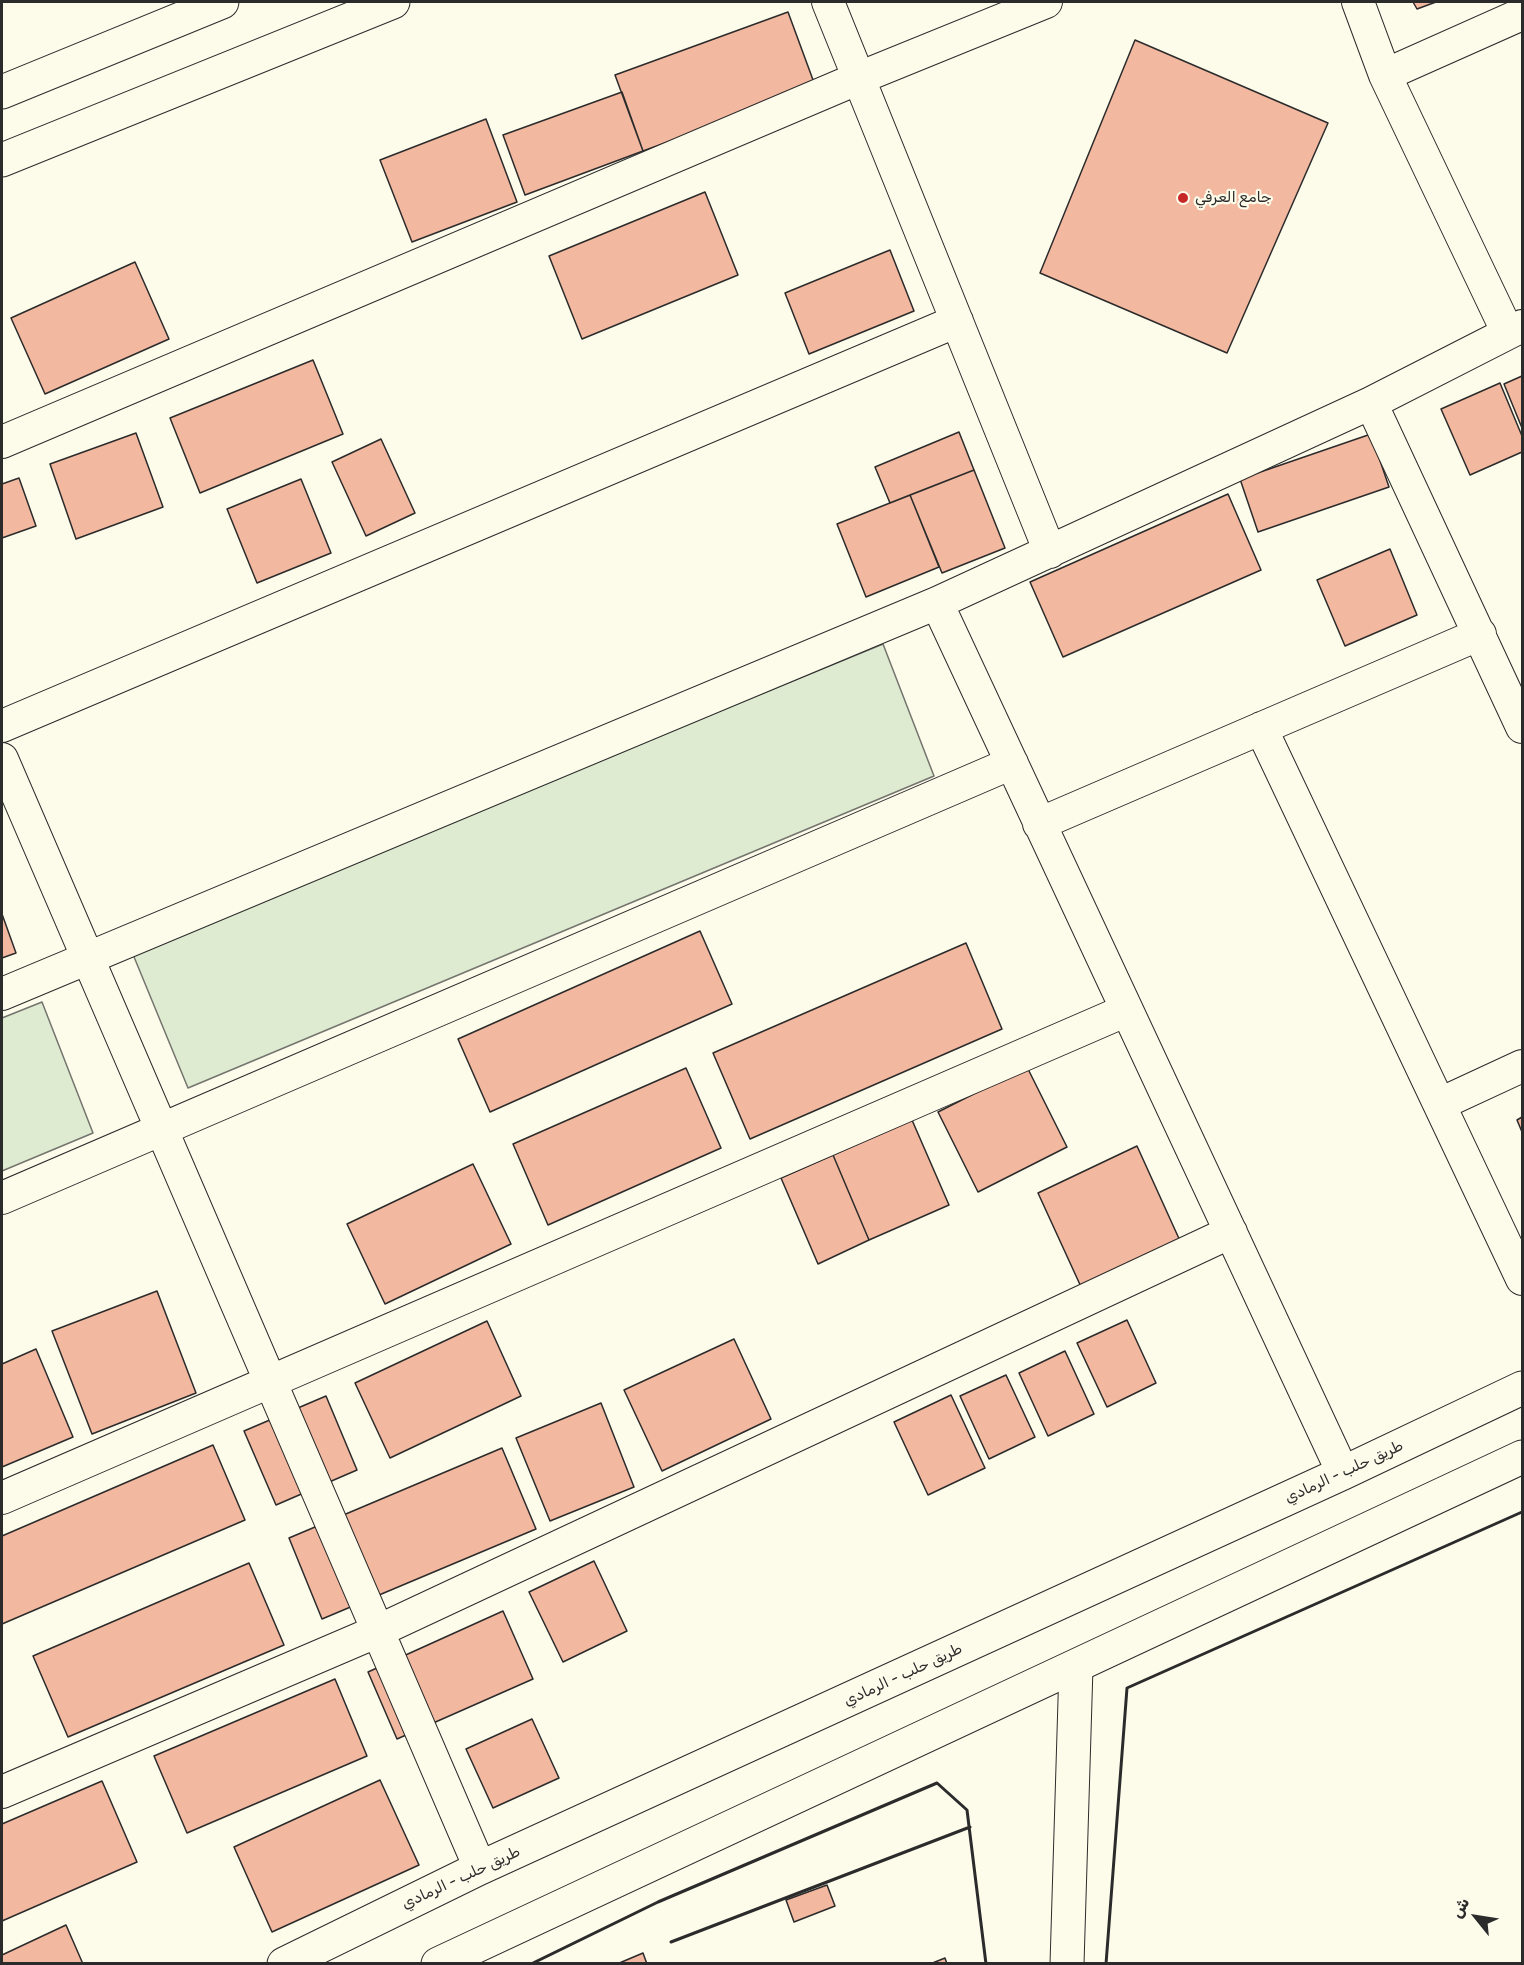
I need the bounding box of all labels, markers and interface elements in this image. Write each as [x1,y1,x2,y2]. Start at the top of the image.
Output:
place label: جامع العرفي [1195,189,1271,207]
marker: جامع العرفي [1176,191,1190,205]
street label: طريق حلب - الرمادي [1282,1437,1406,1507]
street label: طريق حلب - الرمادي [841,1640,965,1710]
street label: طريق حلب - الرمادي [399,1843,523,1913]
north arrow [1446,1887,1506,1947]
text: ش [1447,1894,1473,1921]

